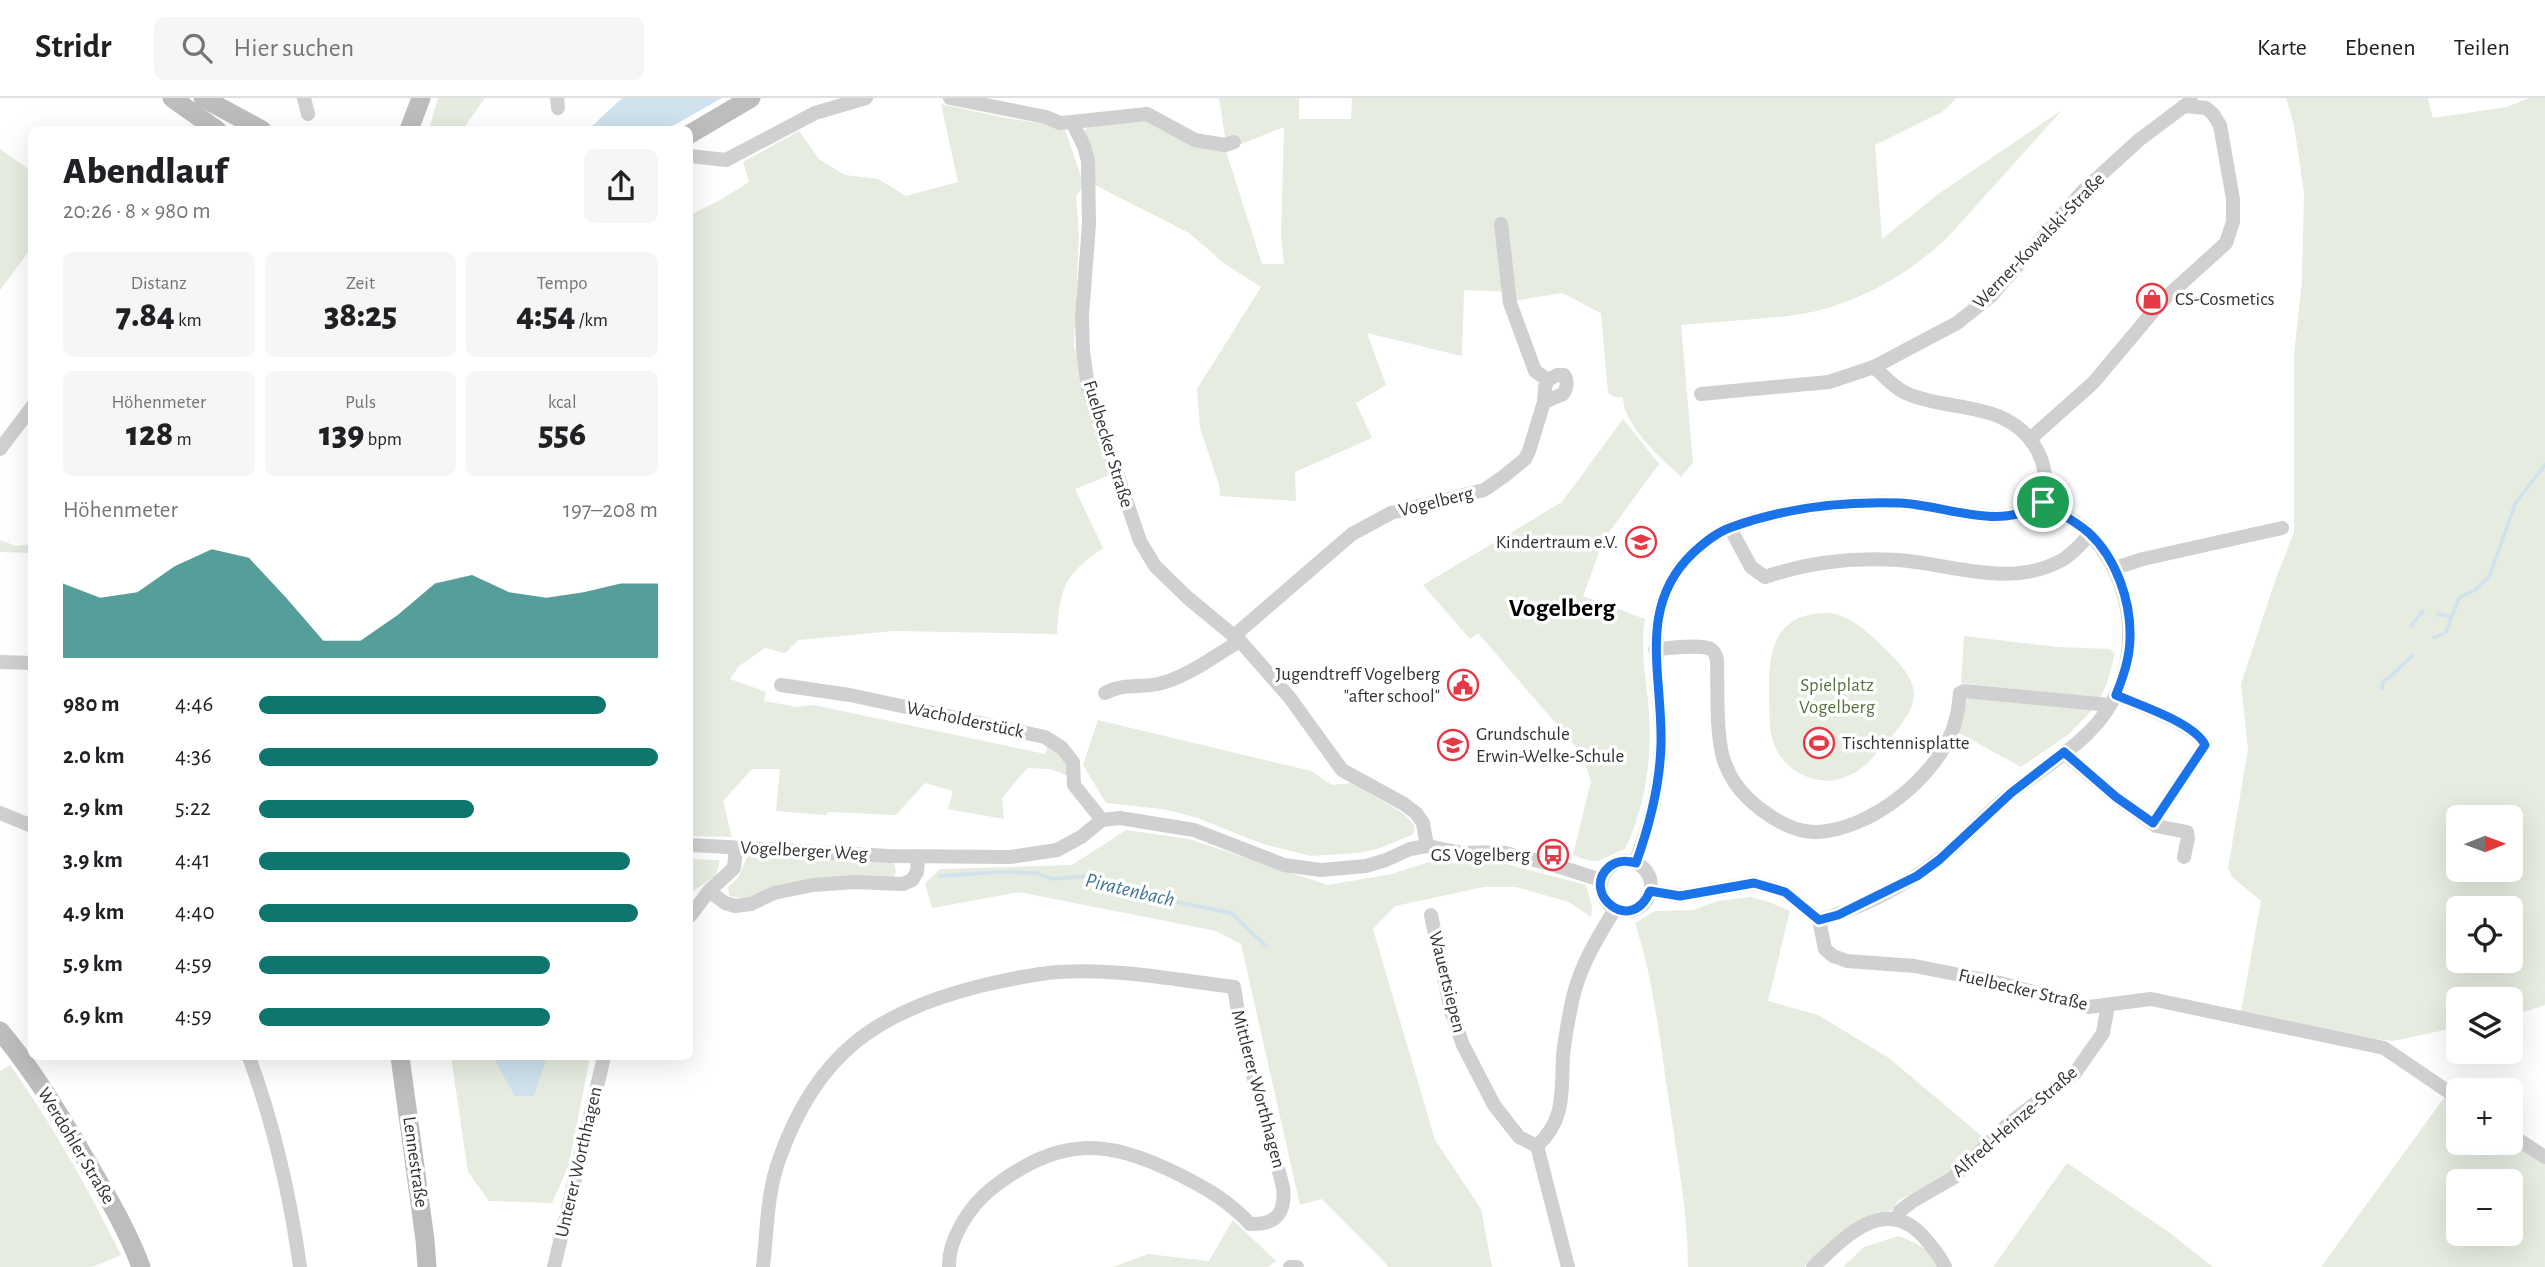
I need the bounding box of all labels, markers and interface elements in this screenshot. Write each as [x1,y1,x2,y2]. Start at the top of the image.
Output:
search box [154,17,644,80]
icon: search [178,29,216,67]
text: Stridr [35,31,112,64]
text: Hier suchen [234,35,354,61]
text: Karte [2257,36,2307,60]
text: Ebenen [2345,36,2416,60]
text: Teilen [2454,36,2510,60]
button: share [584,149,658,223]
text: Abendlauf [63,153,227,191]
street label: Werner-Kowalski-Straße [1969,169,2109,313]
text: 20:26 · 8 × 980 m [63,200,211,223]
text: Distanz [131,274,187,293]
text: Zeit [346,274,375,293]
text: Tempo [537,274,588,293]
shop icon: CS-Cosmetics [2135,282,2169,316]
place label: CS-Cosmetics [2175,290,2275,309]
text: 7.84 [116,298,175,333]
text: 38:25 [324,298,397,333]
text: 4:54 [516,298,576,333]
text: km [175,311,202,330]
text: /km [576,311,608,330]
street label: Fuelbecker Straße [1080,378,1136,510]
text: Höhenmeter [111,393,206,412]
text: Puls [345,393,376,412]
text: kcal [548,393,577,412]
text: 128 [126,417,173,452]
text: 139 [319,417,364,452]
text: 556 [538,417,586,452]
text: m [173,430,192,449]
text: bpm [364,430,402,449]
pin [2013,472,2073,532]
street label: Vogelberg [1397,483,1476,520]
icon: arrive [2024,483,2062,521]
text: Höhenmeter [63,499,178,522]
text: 197–208 m [563,499,658,522]
school or university icon: Kindertraum e.V. [1624,525,1658,559]
place label: Kindertraum e.V. [1496,533,1618,552]
district label: Vogelberg [1509,595,1616,621]
place label: Jugendtreff Vogelberg "after school" [1276,665,1441,706]
public building icon: Jugendtreff Vogelberg "after school" [1446,668,1480,702]
park label: Spielplatz Vogelberg [1799,676,1876,717]
text: 980 m [63,693,119,716]
text: 4:46 [175,693,213,716]
street label: Wacholderstück [905,698,1026,742]
place label: Grundschule Erwin-Welke-Schule [1476,725,1624,766]
sports icon: Tischtennisplatte [1802,726,1836,760]
school or university icon: Grundschule Erwin-Welke-Schule [1436,728,1470,762]
place label: Tischtennisplatte [1842,734,1970,753]
text: 2.0 km [63,745,125,768]
text: 4:36 [175,745,212,768]
text: 2.9 km [63,797,124,820]
text: 5:22 [175,797,211,820]
north arrow [2446,805,2524,882]
map controls [2446,805,2523,1246]
street label: Vogelberger Weg [740,838,869,864]
bus stop icon: GS Vogelberg [1536,838,1570,872]
place label: GS Vogelberg [1431,846,1531,865]
text: 3.9 km [63,849,123,872]
text: 4:41 [175,849,210,872]
water label: Piratenbach [1083,870,1177,910]
button: locate [2446,896,2523,973]
text: 4.9 km [63,901,124,924]
text: 4:40 [175,901,215,924]
street label: Wauertsiepen [1425,929,1469,1035]
text: 5.9 km [63,953,123,976]
text: 4:59 [175,953,212,976]
street label: Fuelbecker Straße [1957,966,2089,1014]
button: layers [2446,987,2523,1064]
text: 6.9 km [63,1005,124,1028]
text: 4:59 [175,1005,212,1028]
street label: Mittlerer Worthhagen [1228,1008,1288,1170]
street label: Alfred-Heinze-Straße [1949,1063,2081,1181]
button: + [2446,1078,2523,1155]
street label: Werdohler Straße [34,1085,118,1207]
street label: Unterer Worthhagen [552,1085,606,1239]
street label: Lennestraße [399,1115,431,1209]
button: − [2446,1169,2523,1246]

